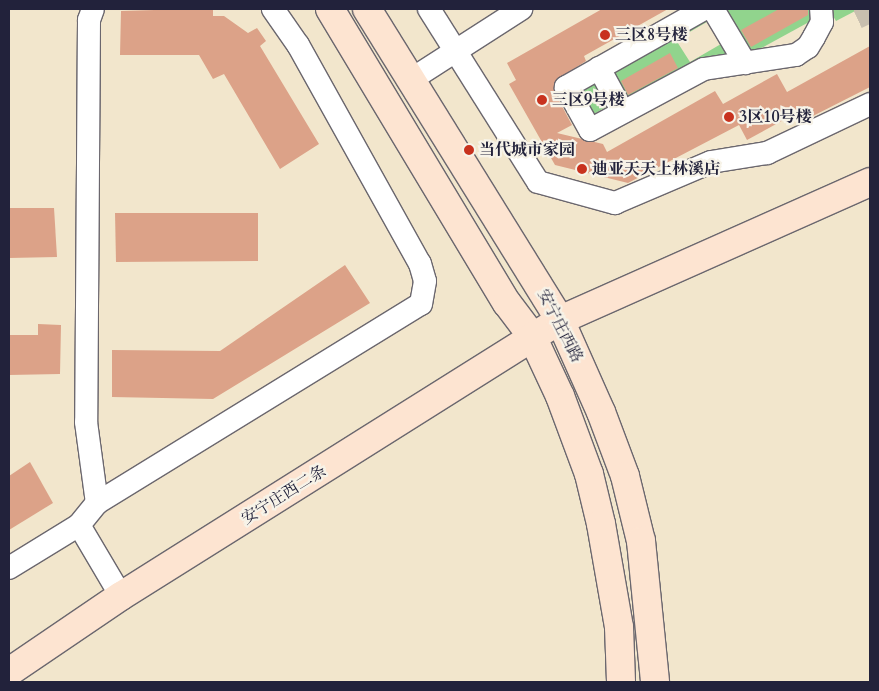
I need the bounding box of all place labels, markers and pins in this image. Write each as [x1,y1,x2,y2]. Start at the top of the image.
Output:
place label: 三区8号楼 [615,25,687,45]
marker: 三区8号楼 [599,29,611,41]
place label: 三区9号楼 [552,90,624,110]
marker: 三区9号楼 [536,94,548,106]
place label: 3区10号楼 [739,107,812,127]
marker: 3区10号楼 [723,111,735,123]
place label: 当代城市家园 [479,140,575,160]
marker: 当代城市家园 [463,144,475,156]
place label: 迪亚天天上林溪店 [592,159,720,179]
marker: 迪亚天天上林溪店 [576,163,588,175]

